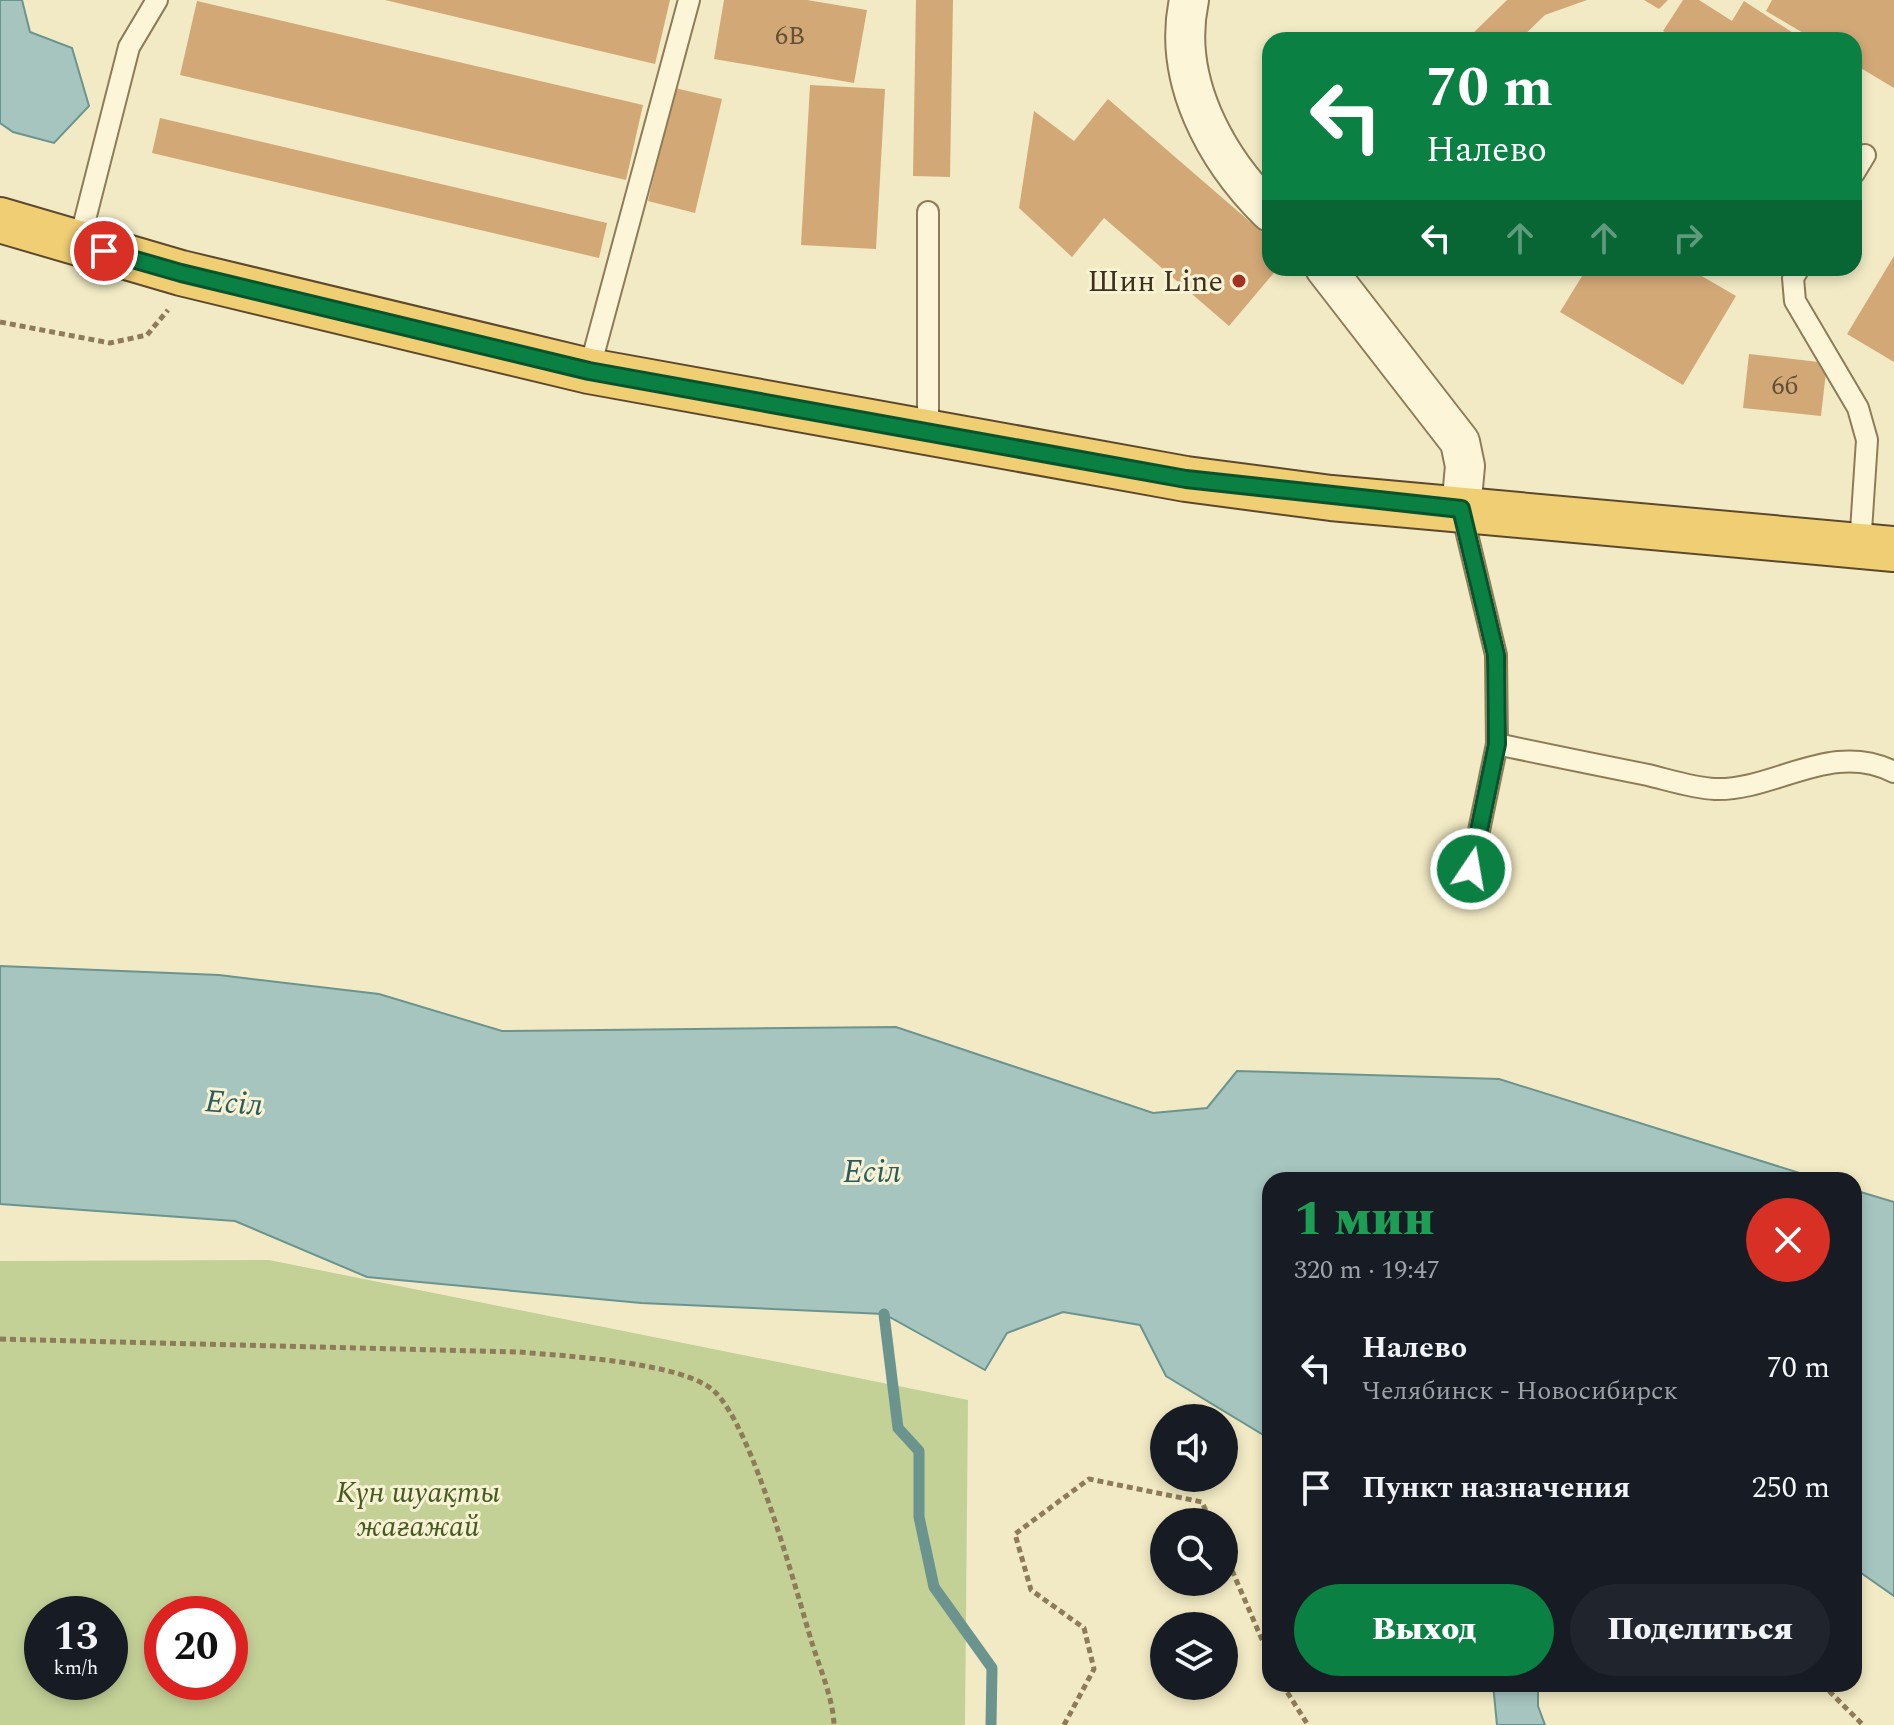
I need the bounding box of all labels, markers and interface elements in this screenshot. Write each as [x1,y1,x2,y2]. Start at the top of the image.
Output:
house number: 6В [775,16,805,56]
text: 70 m [1426,46,1553,131]
icon: left [1294,64,1398,168]
text: Налево [1426,123,1547,178]
icon: left [1414,216,1458,260]
icon: ahead [1498,216,1542,260]
icon: ahead [1582,216,1626,260]
icon: right [1666,216,1710,260]
pin [70,217,138,285]
icon: arrive [82,229,126,273]
place label: Шин Line [1088,259,1223,305]
marker: Шин Line [1230,272,1248,290]
house number: 6б [1771,366,1799,406]
position arrow [1429,827,1513,911]
water label: Есіл [203,1077,265,1130]
water label: Есіл [843,1148,901,1197]
text: 1 мин [1294,1183,1434,1256]
button: close [1746,1198,1830,1282]
text: 320 m · 19:47 [1294,1250,1440,1290]
text: Налево [1362,1325,1467,1371]
text: 70 m [1767,1345,1830,1391]
icon: left [1294,1346,1338,1390]
text: Челябинск - Новосибирск [1362,1371,1678,1411]
map controls [1150,1404,1238,1700]
button: sound [1150,1404,1238,1492]
text: Пункт назначения [1362,1465,1630,1511]
text: 250 m [1752,1465,1830,1511]
icon: arrive [1294,1466,1338,1510]
park label: Күн шуақты жағажай [336,1470,500,1550]
button: search [1150,1508,1238,1596]
button: Выход [1294,1584,1554,1676]
button: Поделиться [1570,1584,1830,1676]
speed limit sign: 20 [144,1596,248,1700]
text: 13 [54,1607,98,1668]
button: layers [1150,1612,1238,1700]
text: km/h [54,1653,99,1683]

